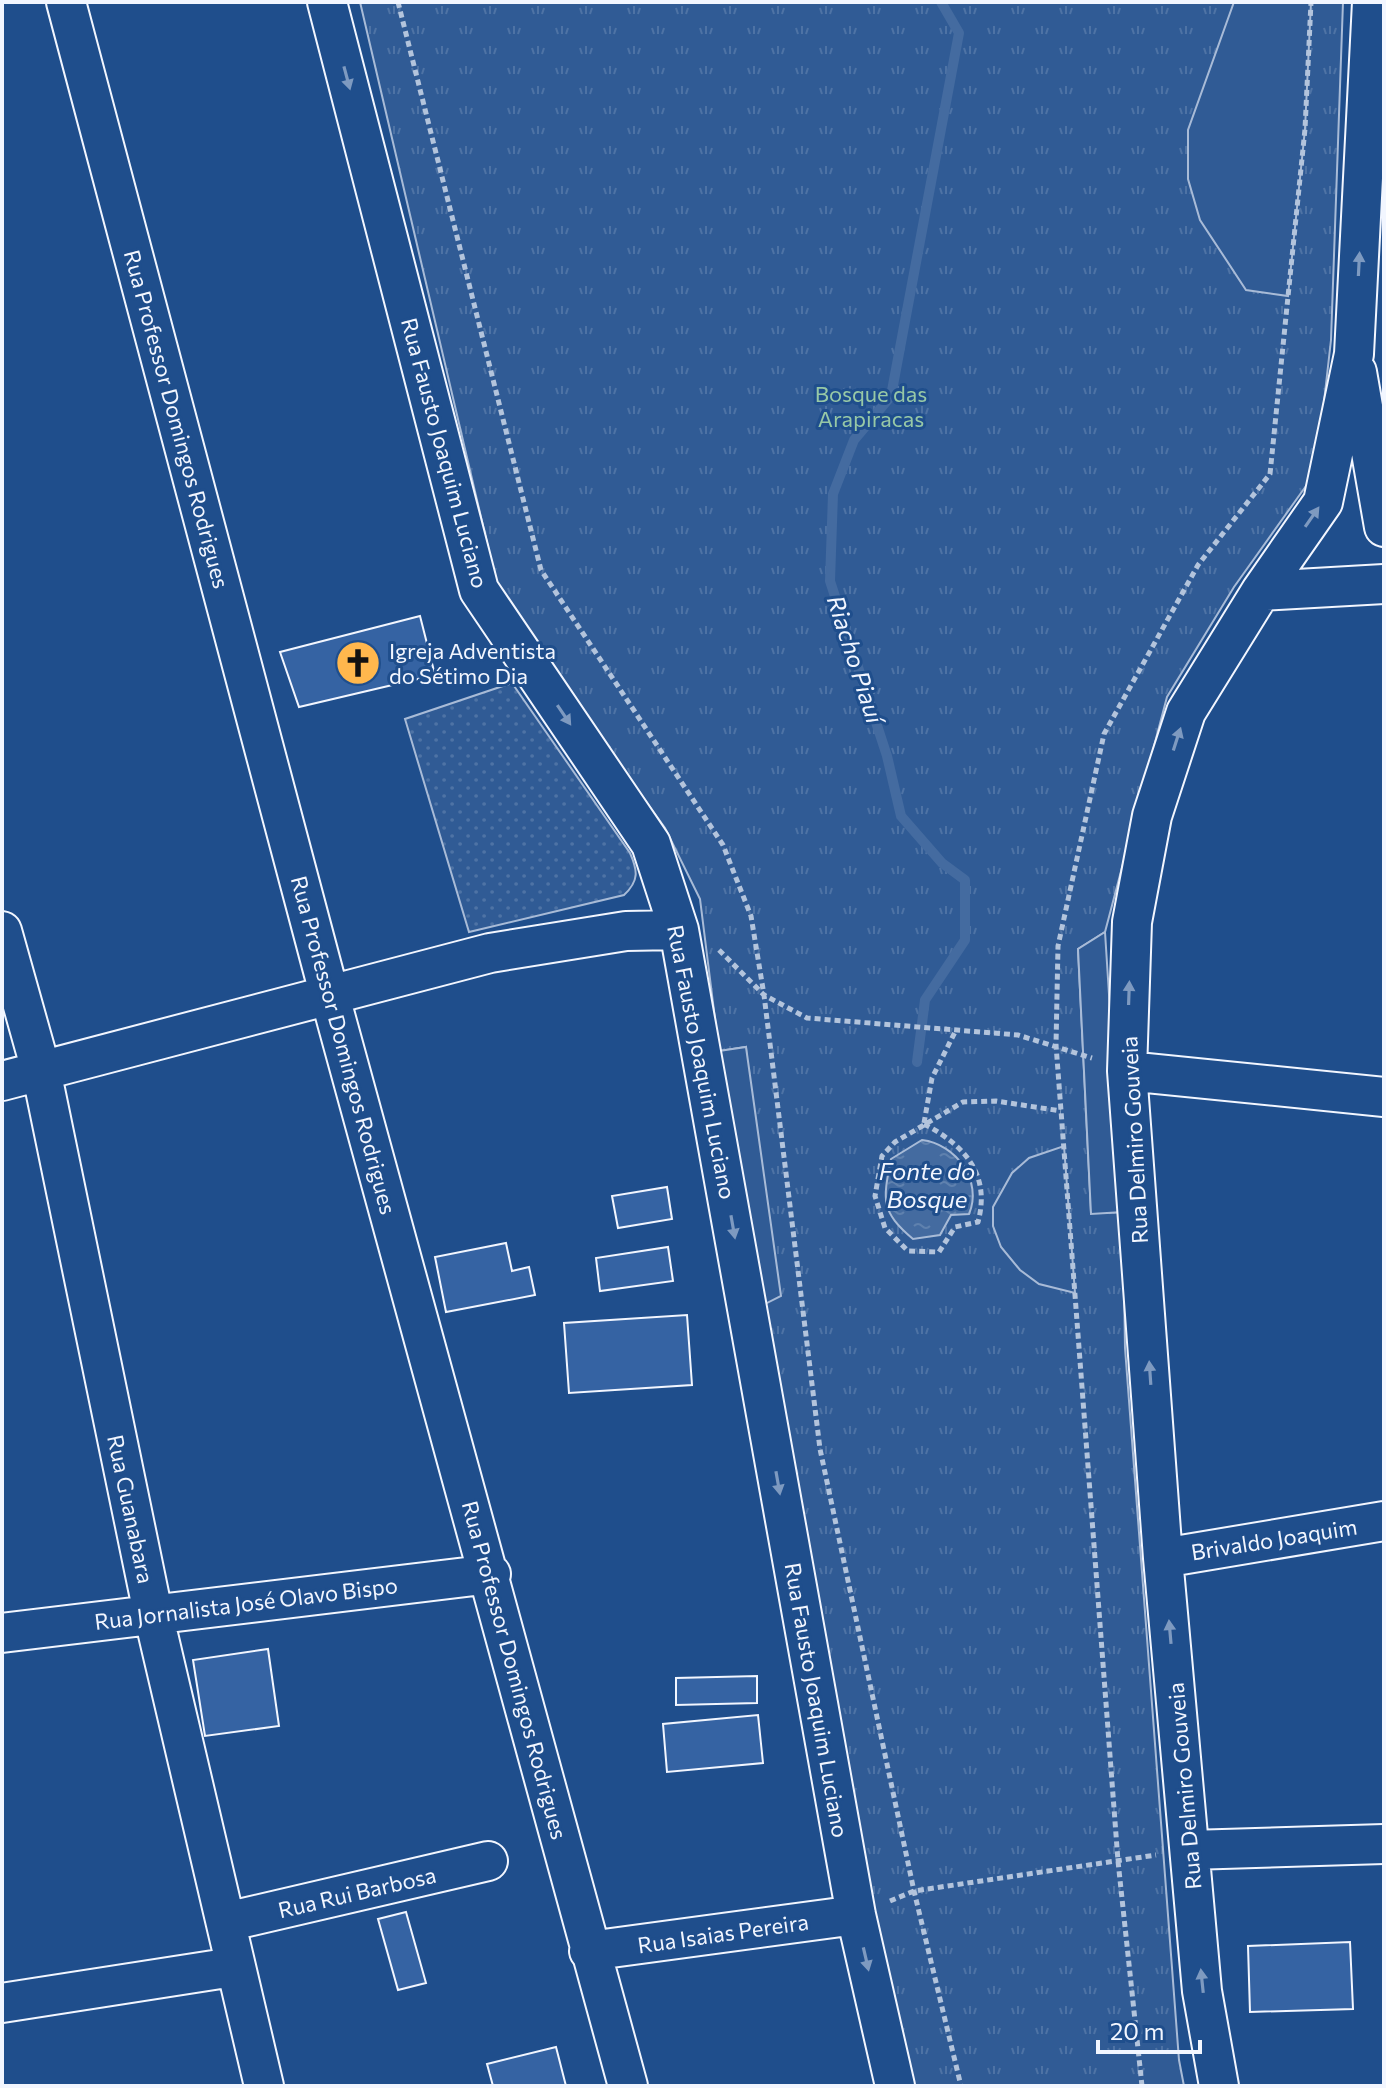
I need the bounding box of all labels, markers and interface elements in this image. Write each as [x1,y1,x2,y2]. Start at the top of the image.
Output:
one-way arrow [341,65,353,90]
street label: Rua Professor Domingos Rodrigues [119,247,235,591]
one-way arrow [1352,251,1365,276]
street label: Rua Fausto Joaquim Luciano [396,315,494,591]
park label: Bosque das Arapiracas [815,380,927,432]
one-way arrow [1304,507,1319,528]
water label: Riacho Piauí [822,591,891,730]
place label: Igreja Adventista do Sétimo Dia [389,637,556,689]
church icon: Igreja Adventista do Sétimo Dia [334,639,382,687]
one-way arrow [556,704,571,725]
one-way arrow [1172,726,1184,750]
street label: Rua Professor Domingos Rodrigues [286,873,402,1217]
street label: Rua Fausto Joaquim Luciano [662,923,742,1201]
one-way arrow [1123,980,1136,1005]
street label: Rua Delmiro Gouveia [1115,1036,1153,1244]
water label: Fonte do Bosque [879,1156,975,1213]
one-way arrow [727,1215,739,1240]
one-way arrow [1143,1360,1156,1385]
street label: Rua Guanabara [102,1432,160,1586]
one-way arrow [773,1471,785,1496]
street label: Rua Professor Domingos Rodrigues [457,1498,573,1842]
street label: Brivaldo Joaquim [1189,1513,1359,1565]
street label: Rua Fausto Joaquim Luciano [780,1560,854,1840]
street label: Rua Jornalista José Olavo Bispo [93,1571,399,1635]
one-way arrow [1164,1620,1177,1645]
street label: Rua Delmiro Gouveia [1161,1681,1207,1891]
street label: Rua Rui Barbosa [275,1861,439,1923]
street label: Rua Isaias Pereira [636,1908,810,1958]
one-way arrow [860,1947,873,1972]
one-way arrow [1195,1968,1208,1993]
scale bar [1098,2004,1200,2054]
text: 20 m [1110,2016,1164,2045]

